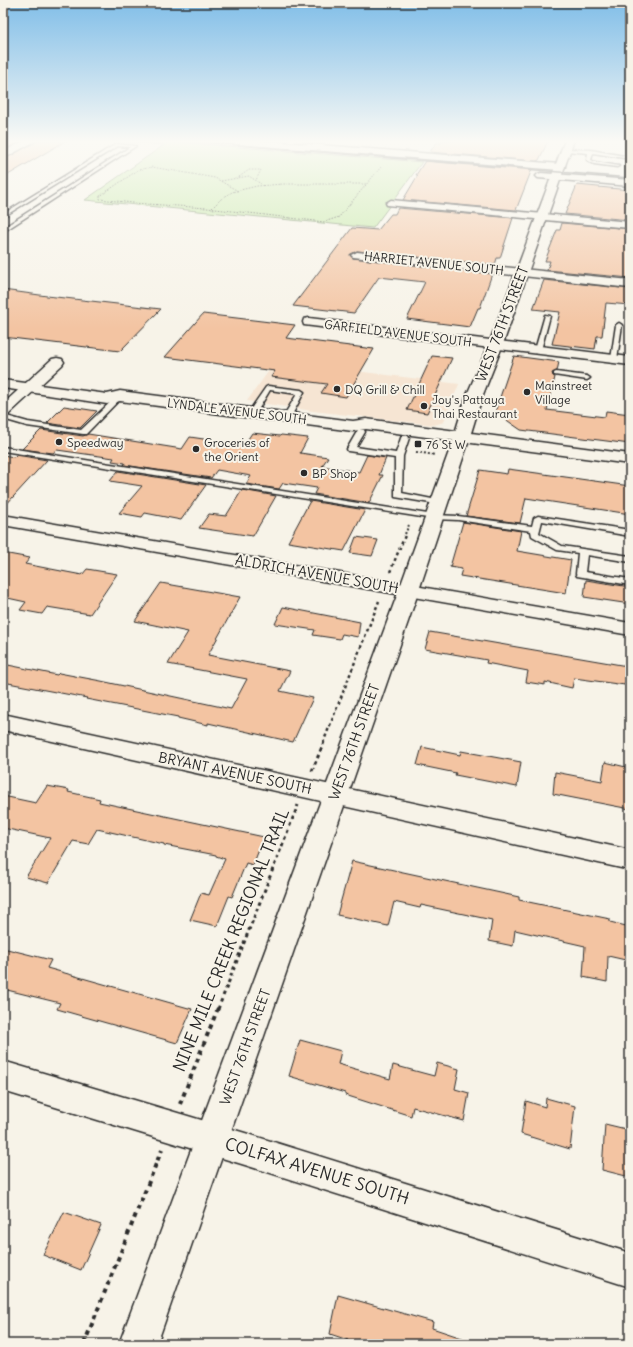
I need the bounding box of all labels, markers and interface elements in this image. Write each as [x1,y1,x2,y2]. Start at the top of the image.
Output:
street label: HARRIET AVENUE SOUTH [363,248,505,278]
street label: WEST 76TH STREET [472,264,532,384]
street label: GARFIELD AVENUE SOUTH [323,317,473,350]
place label: Mainstreet Village [535,378,592,407]
place label: DQ Grill & Chill [345,382,425,397]
marker: DQ Grill & Chill [332,384,342,394]
marker: Mainstreet Village [522,387,532,397]
place label: Joy's Pattaya Thai Restaurant [432,392,517,421]
street label: LYNDALE AVENUE SOUTH [166,395,308,427]
marker: Joy's Pattaya Thai Restaurant [419,401,429,411]
place label: Speedway [67,435,124,450]
place label: Groceries of the Orient [204,435,271,464]
marker: Speedway [54,437,64,447]
place label: 76 St W [426,437,466,452]
marker: 76 St W [413,439,423,449]
marker: Groceries of the Orient [191,444,201,454]
place label: BP Shop [312,466,357,481]
marker: BP Shop [299,468,309,478]
street label: ALDRICH AVENUE SOUTH [234,551,400,597]
street label: WEST 76TH STREET [325,681,383,803]
street label: BRYANT AVENUE SOUTH [157,748,313,798]
street label: NINE MILE CREEK REGIONAL TRAIL [168,805,294,1075]
street label: WEST 76TH STREET [216,986,274,1108]
street label: COLFAX AVENUE SOUTH [222,1132,412,1210]

